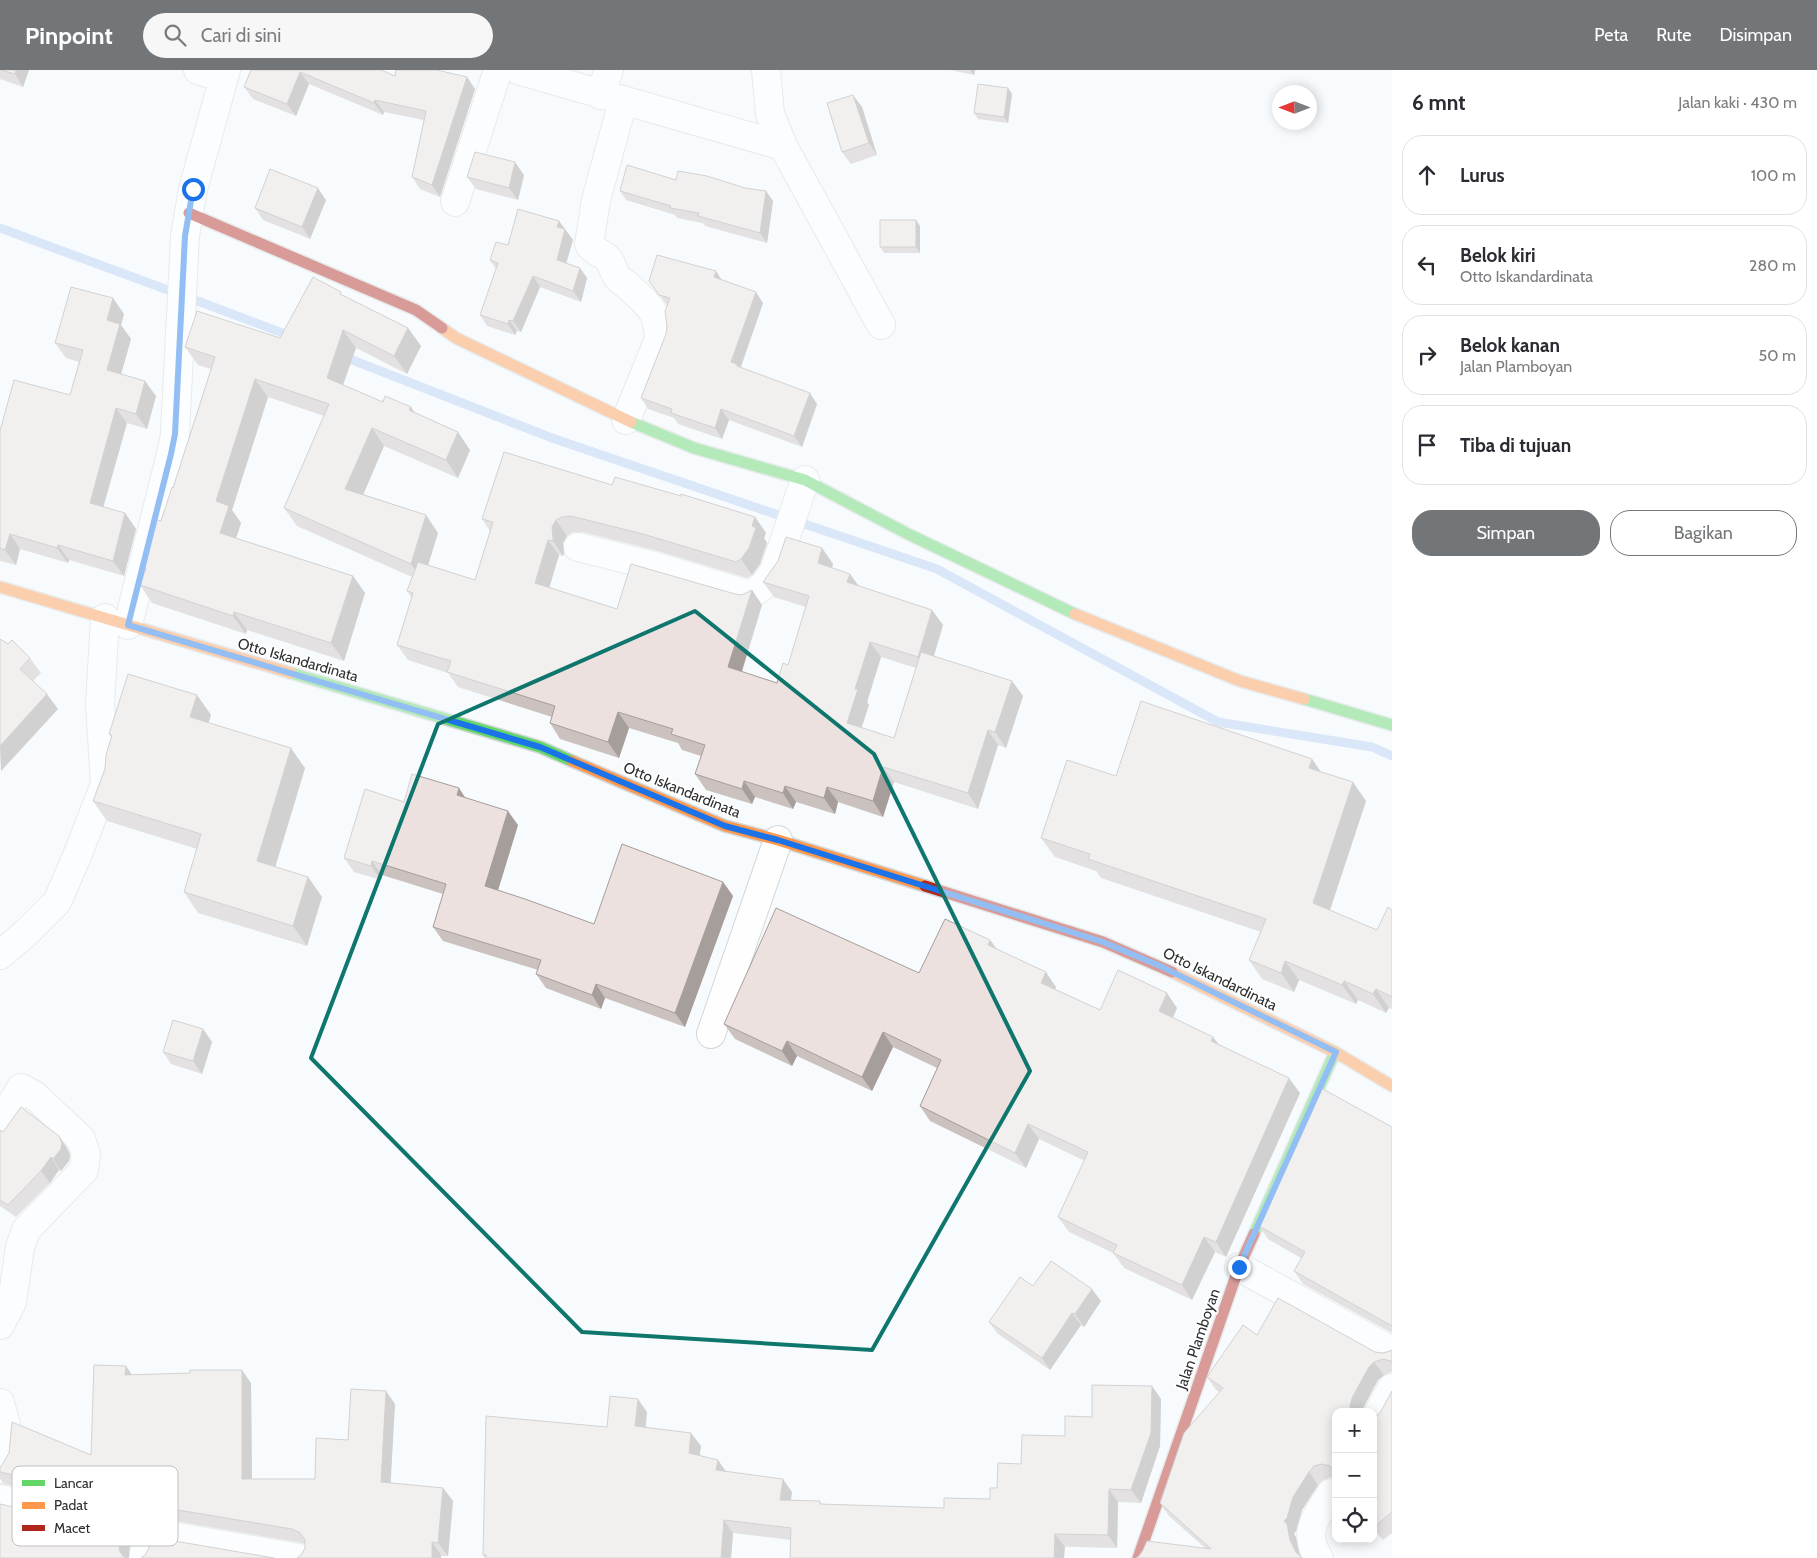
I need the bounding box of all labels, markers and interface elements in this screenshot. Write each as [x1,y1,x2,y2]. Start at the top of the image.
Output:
search box [143,13,493,58]
text: Pinpoint [25,21,113,50]
icon: search [161,21,189,49]
text: Cari di sini [201,24,281,47]
text: Peta [1594,24,1628,46]
text: Rute [1656,24,1691,46]
text: Disimpan [1719,24,1792,46]
north arrow [1272,85,1317,130]
text: 6 mnt [1412,90,1465,115]
text: Jalan kaki · 430 m [1678,93,1797,112]
icon: ahead [1413,161,1441,189]
text: Lurus [1460,164,1505,187]
text: 100 m [1751,166,1796,185]
route start [182,178,205,201]
text: Belok kiri [1460,244,1536,267]
icon: left [1413,251,1441,279]
text: 280 m [1749,256,1796,275]
text: Otto Iskandardinata [1460,267,1593,286]
text: Belok kanan [1460,334,1560,357]
icon: right [1413,341,1441,369]
text: 50 m [1759,346,1796,365]
text: Jalan Plamboyan [1460,357,1572,376]
icon: arrive [1413,431,1441,459]
text: Tiba di tujuan [1460,434,1571,457]
button: Simpan [1412,510,1600,556]
button: Bagikan [1610,510,1797,556]
street label: Otto Iskandardinata [236,634,361,686]
street label: Otto Iskandardinata [621,758,744,822]
street label: Otto Iskandardinata [1160,944,1281,1015]
route end [1228,1256,1251,1279]
street label: Jalan Plamboyan [1172,1286,1224,1393]
map controls [1332,1408,1377,1543]
button: + [1332,1408,1377,1453]
button: − [1332,1453,1377,1498]
legend [12,1466,178,1546]
text: Lancar [54,1474,94,1492]
text: Padat [54,1496,88,1514]
button: locate [1332,1498,1377,1543]
text: Macet [54,1519,90,1537]

